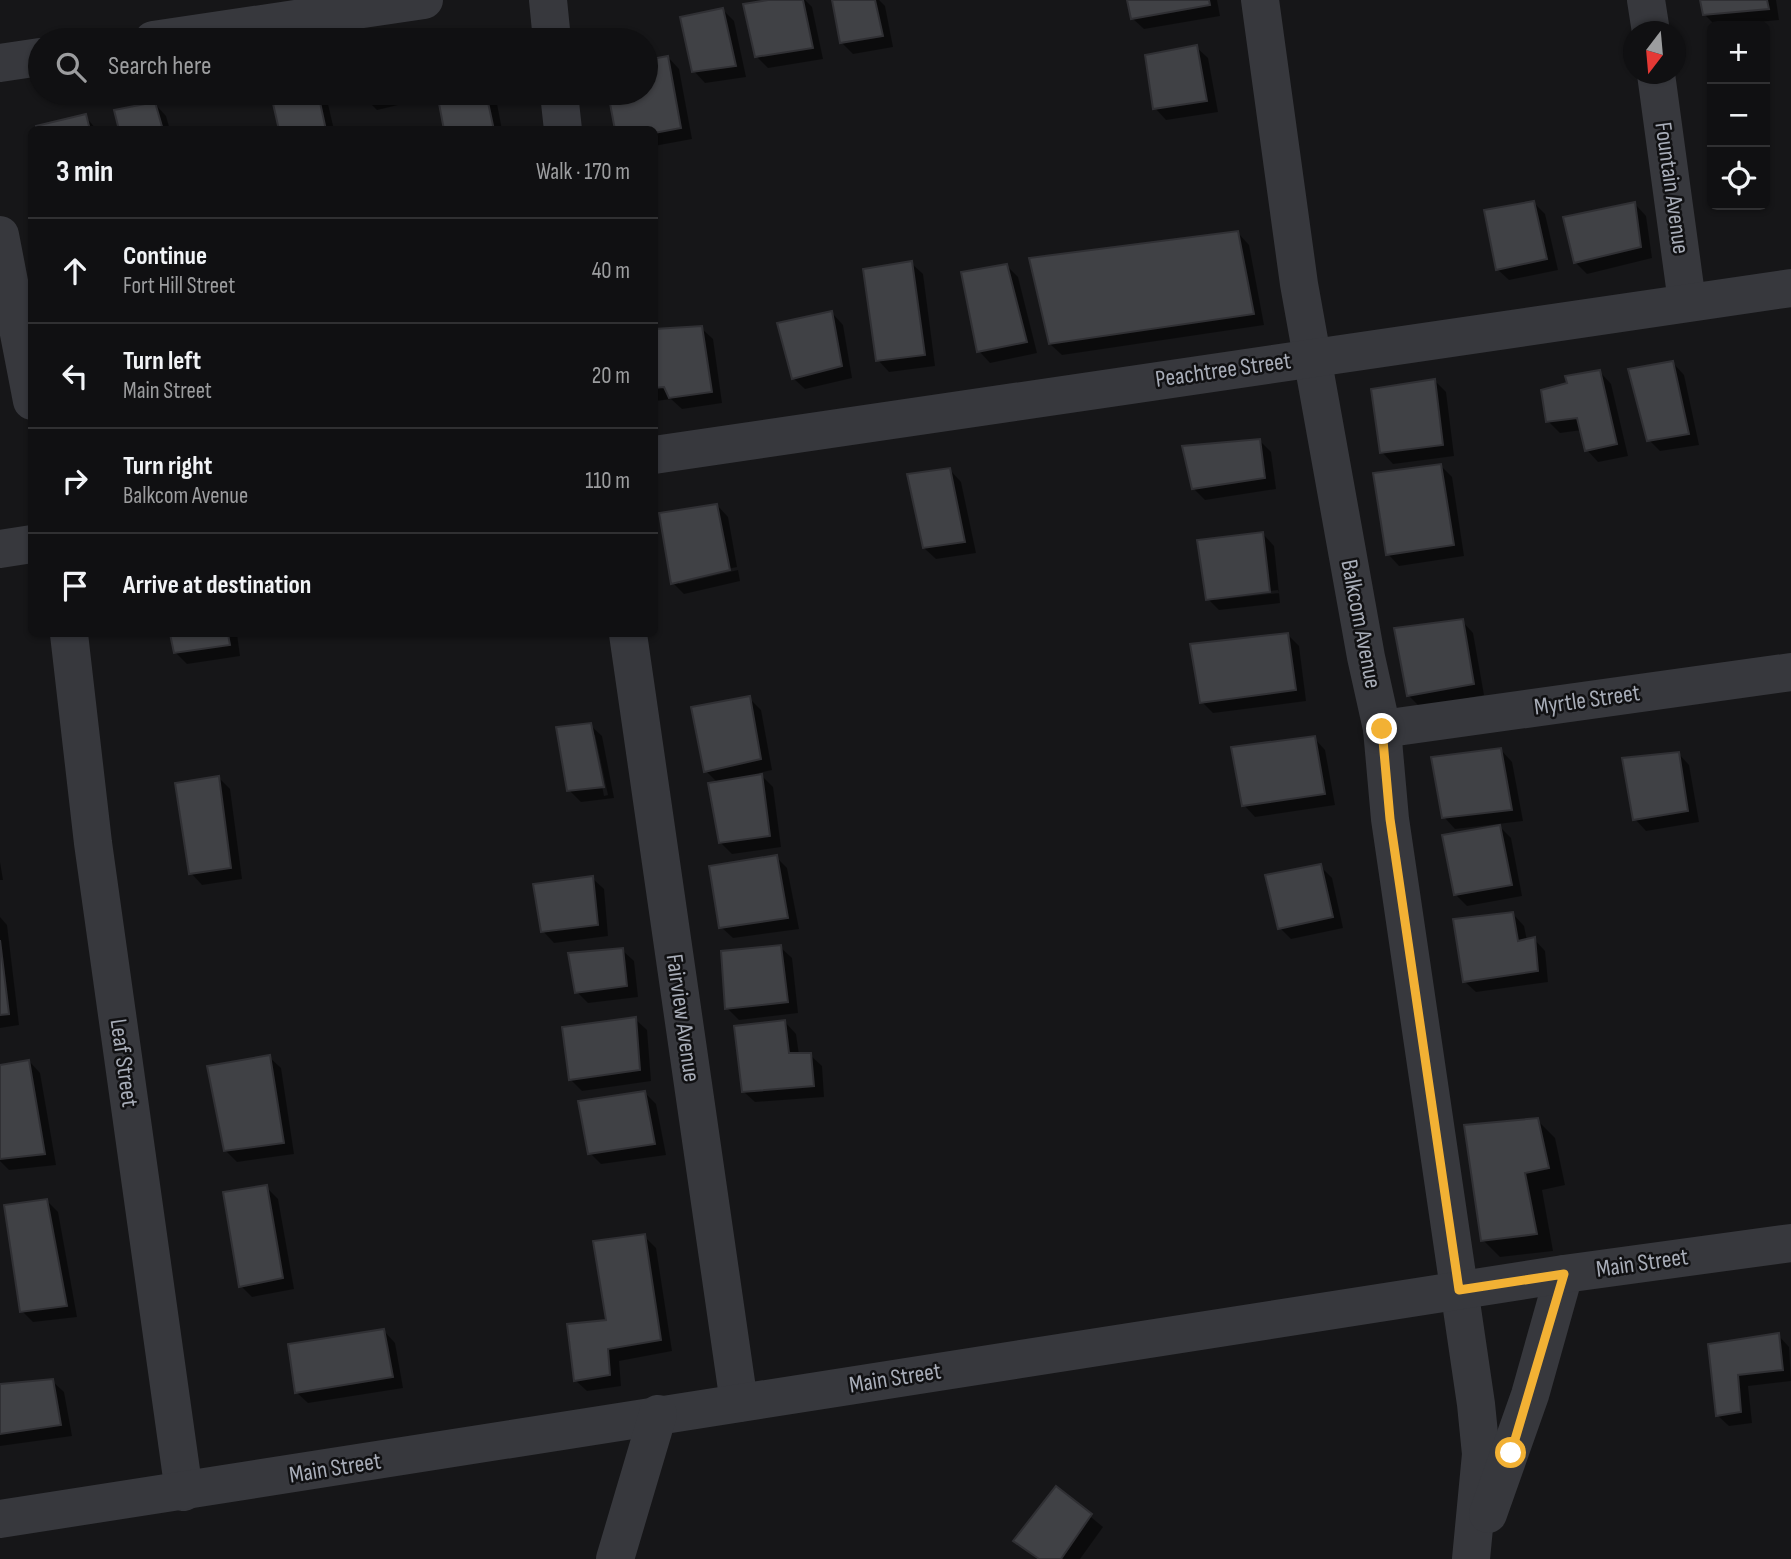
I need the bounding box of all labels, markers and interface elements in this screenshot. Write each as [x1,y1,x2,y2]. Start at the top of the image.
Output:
north arrow [1623,21,1686,84]
map controls [1707,21,1770,210]
button: + [1707,21,1770,84]
search box [28,28,658,105]
icon: search [52,48,90,86]
text: Search here [108,51,211,82]
button: − [1707,84,1770,147]
street label: Fountain Avenue [1648,120,1696,256]
button: locate [1707,147,1770,210]
text: 3 min [56,154,113,190]
text: Walk · 170 m [536,158,630,186]
text: Continue [123,241,207,272]
icon: ahead [56,252,94,290]
text: 40 m [592,257,630,285]
text: Fort Hill Street [123,272,235,300]
text: Turn left [123,346,201,377]
street label: Peachtree Street [1153,346,1293,394]
icon: left [56,357,94,395]
text: 20 m [592,362,630,390]
text: Main Street [123,377,212,405]
text: Turn right [123,451,212,482]
icon: right [56,462,94,500]
text: 110 m [585,467,630,495]
text: Balkcom Avenue [123,482,248,510]
street label: Balkcom Avenue [1334,557,1388,691]
icon: arrive [56,567,94,605]
text: Arrive at destination [123,570,311,601]
street label: Myrtle Street [1532,678,1642,722]
route end [1366,713,1397,744]
street label: Fairview Avenue [660,952,706,1084]
street label: Leaf Street [103,1017,145,1109]
street label: Main Street [1594,1242,1690,1284]
street label: Main Street [847,1356,943,1400]
route start [1495,1437,1526,1468]
street label: Main Street [287,1446,383,1490]

